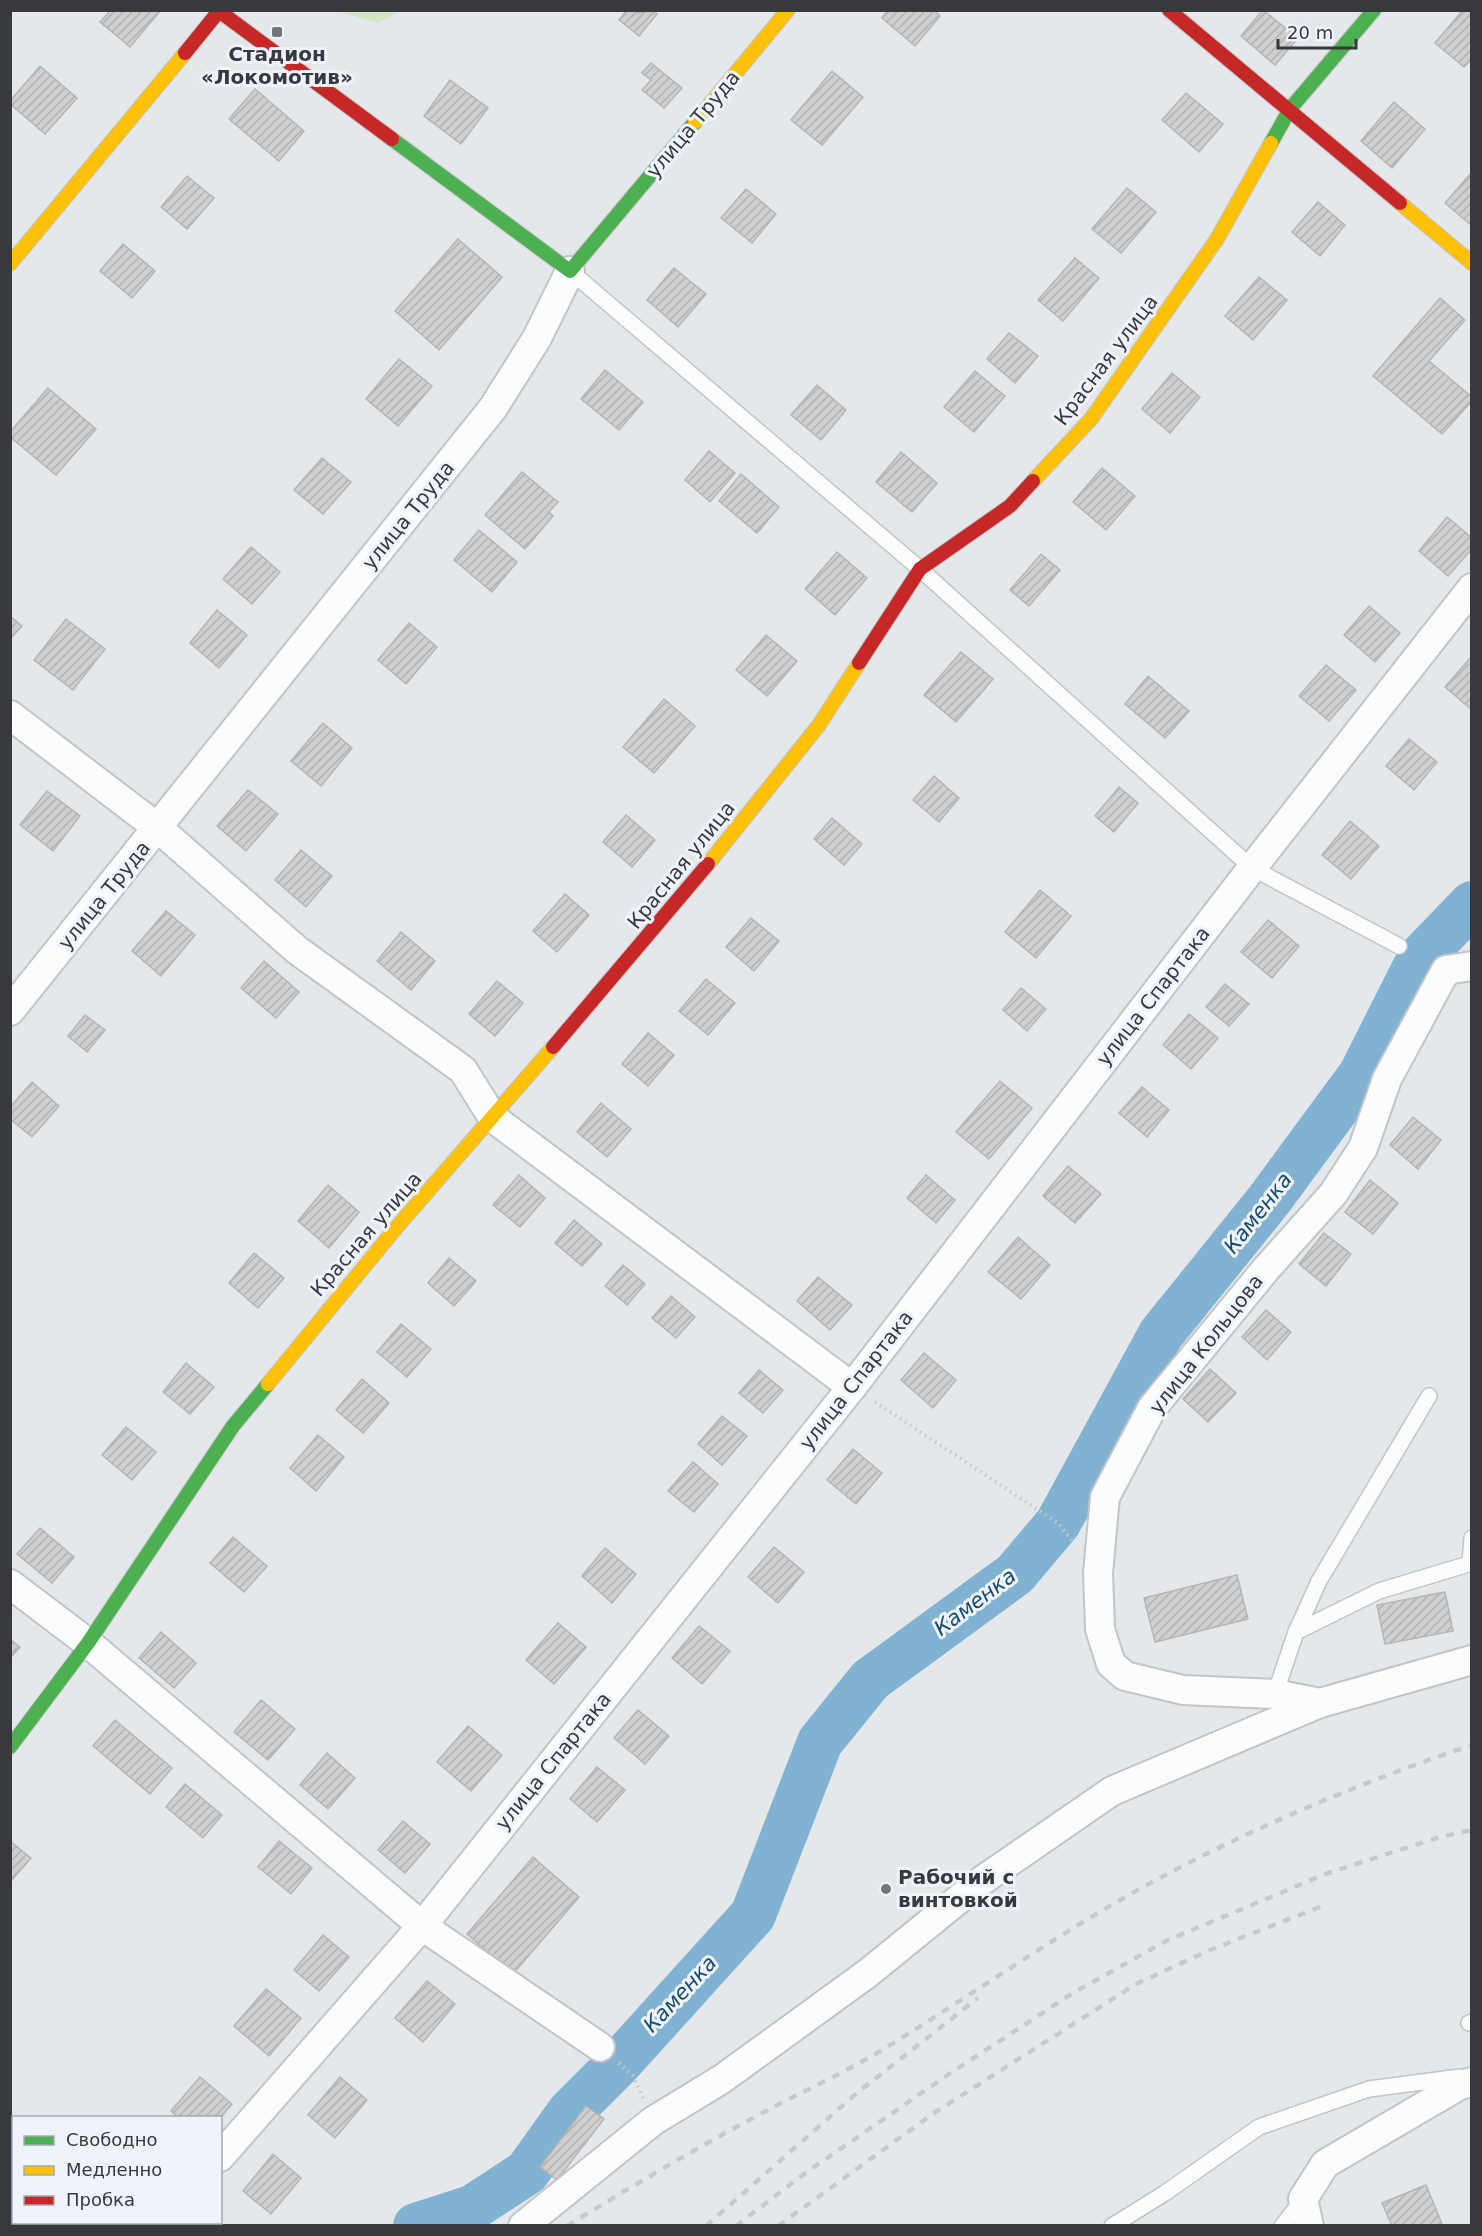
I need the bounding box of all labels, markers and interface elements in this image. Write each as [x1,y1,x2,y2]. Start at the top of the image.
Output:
scale bar [1278,12,1356,50]
text: 20 m [1287,22,1333,43]
marker: Стадион «Локомотив» [270,25,284,39]
place label: Стадион «Локомотив» [201,42,353,89]
street label: улица Труда [641,65,745,183]
street label: Красная улица [1049,290,1163,430]
street label: улица Труда [357,456,459,574]
street label: Красная улица [622,796,740,934]
street label: улица Труда [53,836,155,954]
street label: улица Спартака [1091,922,1215,1070]
street label: Красная улица [305,1167,427,1301]
water label: Каменка [1219,1168,1297,1258]
street label: улица Кольцова [1144,1269,1268,1419]
street label: улица Спартака [794,1306,918,1454]
water label: Каменка [930,1564,1020,1640]
street label: улица Спартака [490,1687,616,1835]
place label: Рабочий с винтовкой [898,1865,1018,1912]
marker: Рабочий с винтовкой [879,1882,893,1896]
water label: Каменка [639,1951,721,2037]
legend [12,2116,222,2224]
text: Свободно [66,2129,158,2150]
text: Медленно [66,2159,162,2180]
text: Пробка [66,2189,135,2210]

